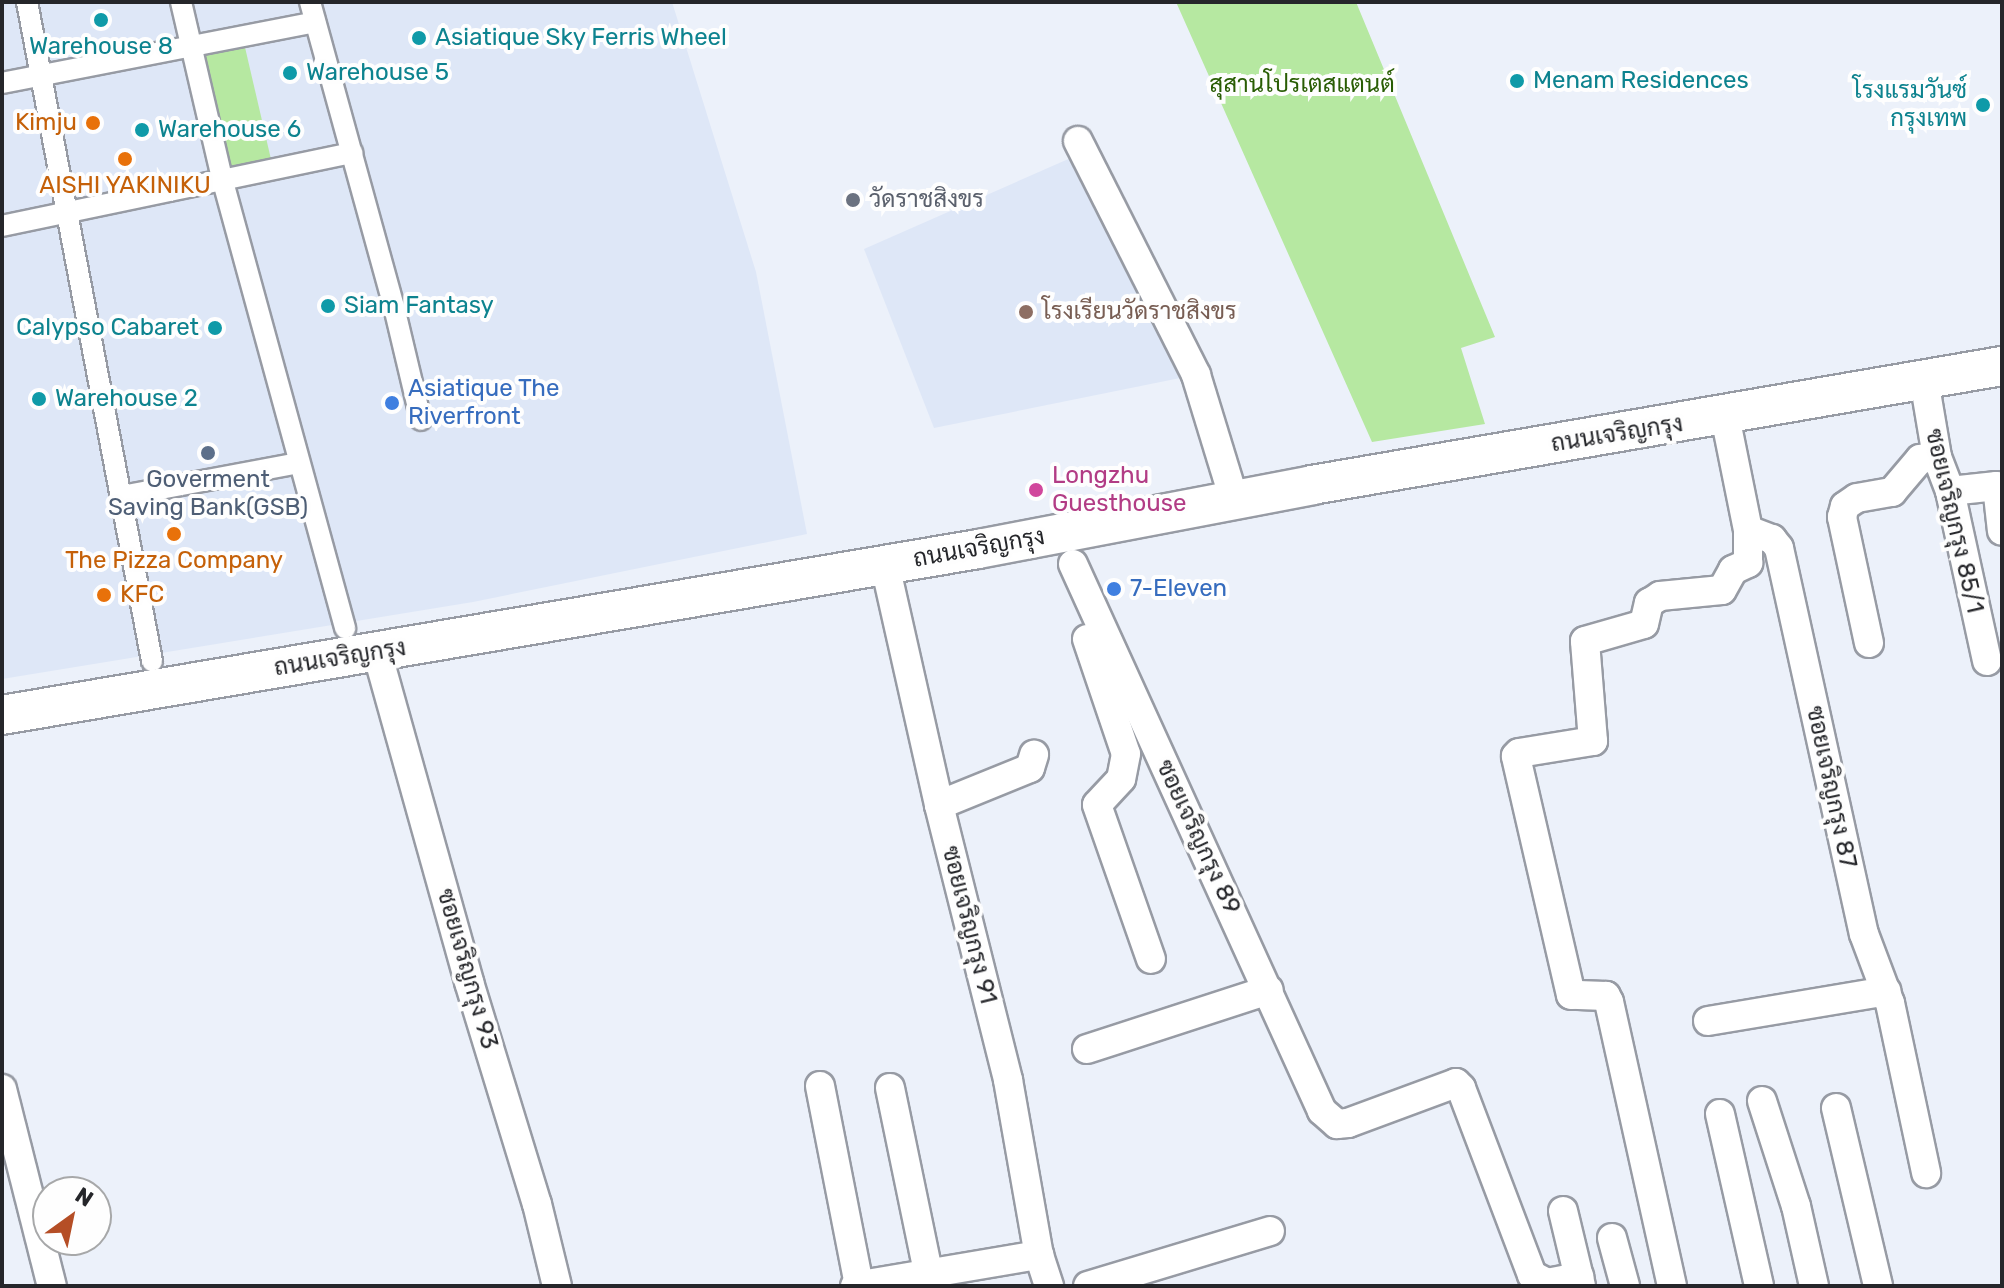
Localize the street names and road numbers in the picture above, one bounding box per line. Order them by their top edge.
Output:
street label: ถนนเจริญกรุง [1549,409,1685,459]
street label: ซอยเจริญกรุง 85/1 [1919,426,1989,616]
street label: ถนนเจริญกรุง [911,522,1047,574]
street label: ถนนเจริญกรุง [272,633,408,683]
street label: ซอยเจริญกรุง 87 [1800,703,1862,871]
street label: ซอยเจริญกรุง 89 [1150,755,1246,919]
street label: ซอยเจริญกรุง 91 [935,843,1003,1007]
street label: ซอยเจริญกรุง 93 [430,886,504,1052]

